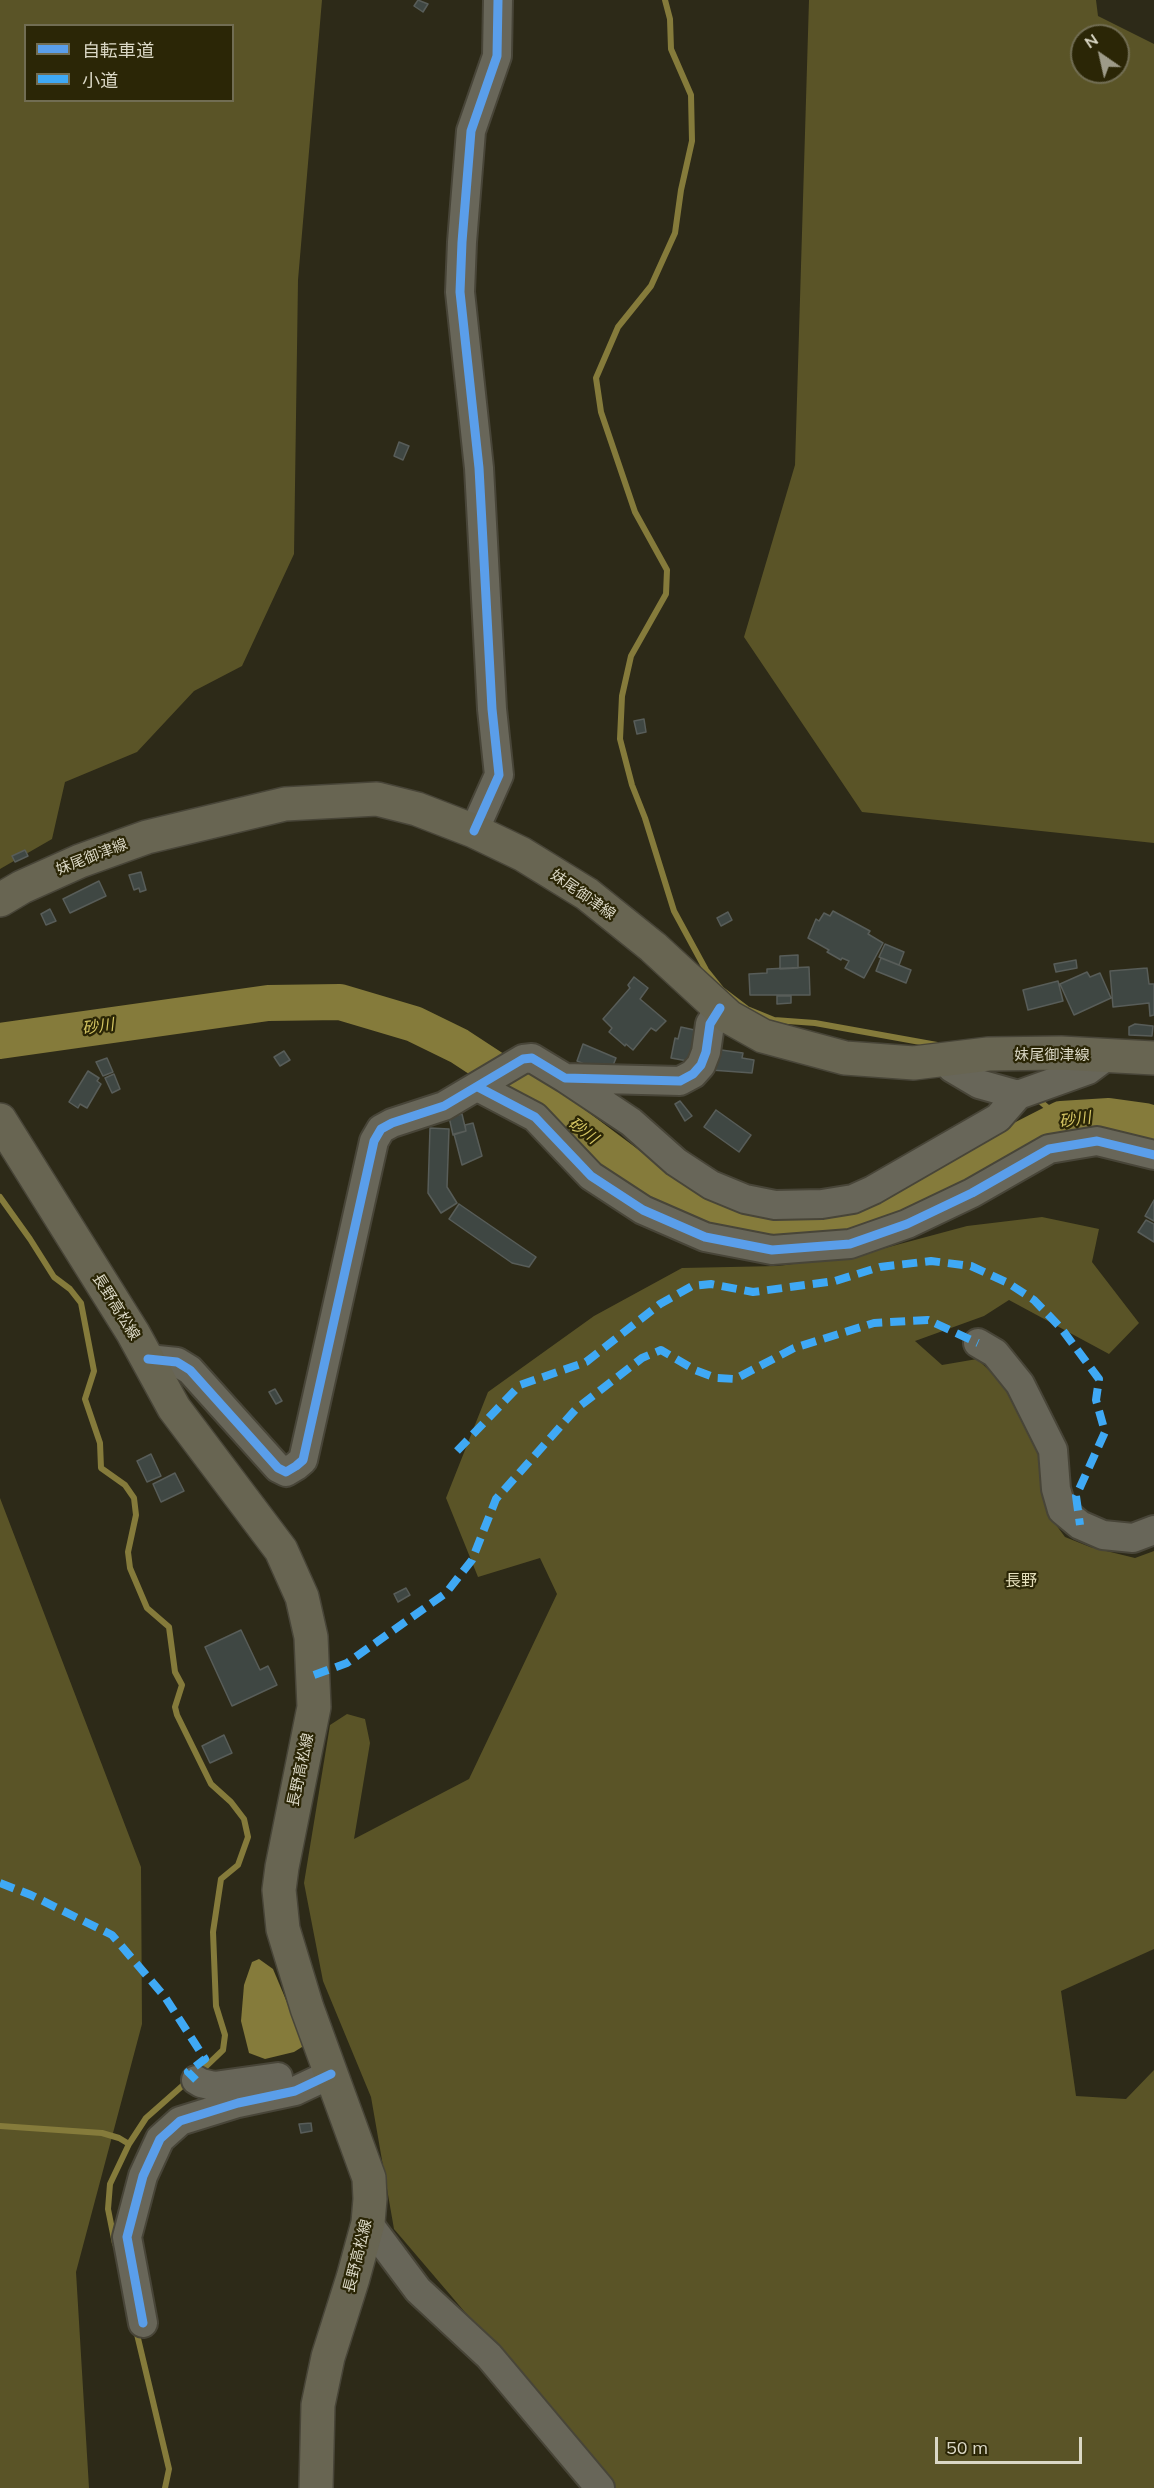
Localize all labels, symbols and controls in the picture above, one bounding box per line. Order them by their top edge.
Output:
legend [24,24,234,102]
north arrow [1070,24,1130,84]
text: N [1080,29,1102,52]
text: 自転車道 [82,39,154,62]
text: 小道 [82,69,118,92]
street label: 妹尾御津線 [54,835,130,879]
street label: 妹尾御津線 [547,866,619,924]
water label: 砂川 [81,1015,115,1039]
street label: 妹尾御津線 [1015,1046,1089,1064]
water label: 砂川 [1058,1108,1092,1132]
water label: 砂川 [564,1114,602,1148]
street label: 長野高松線 [88,1270,144,1344]
district label: 長野 [1005,1571,1037,1591]
street label: 長野高松線 [284,1731,318,1809]
street label: 長野高松線 [340,2217,376,2295]
scale bar [938,2425,1085,2463]
text: 50 m [946,2436,988,2459]

